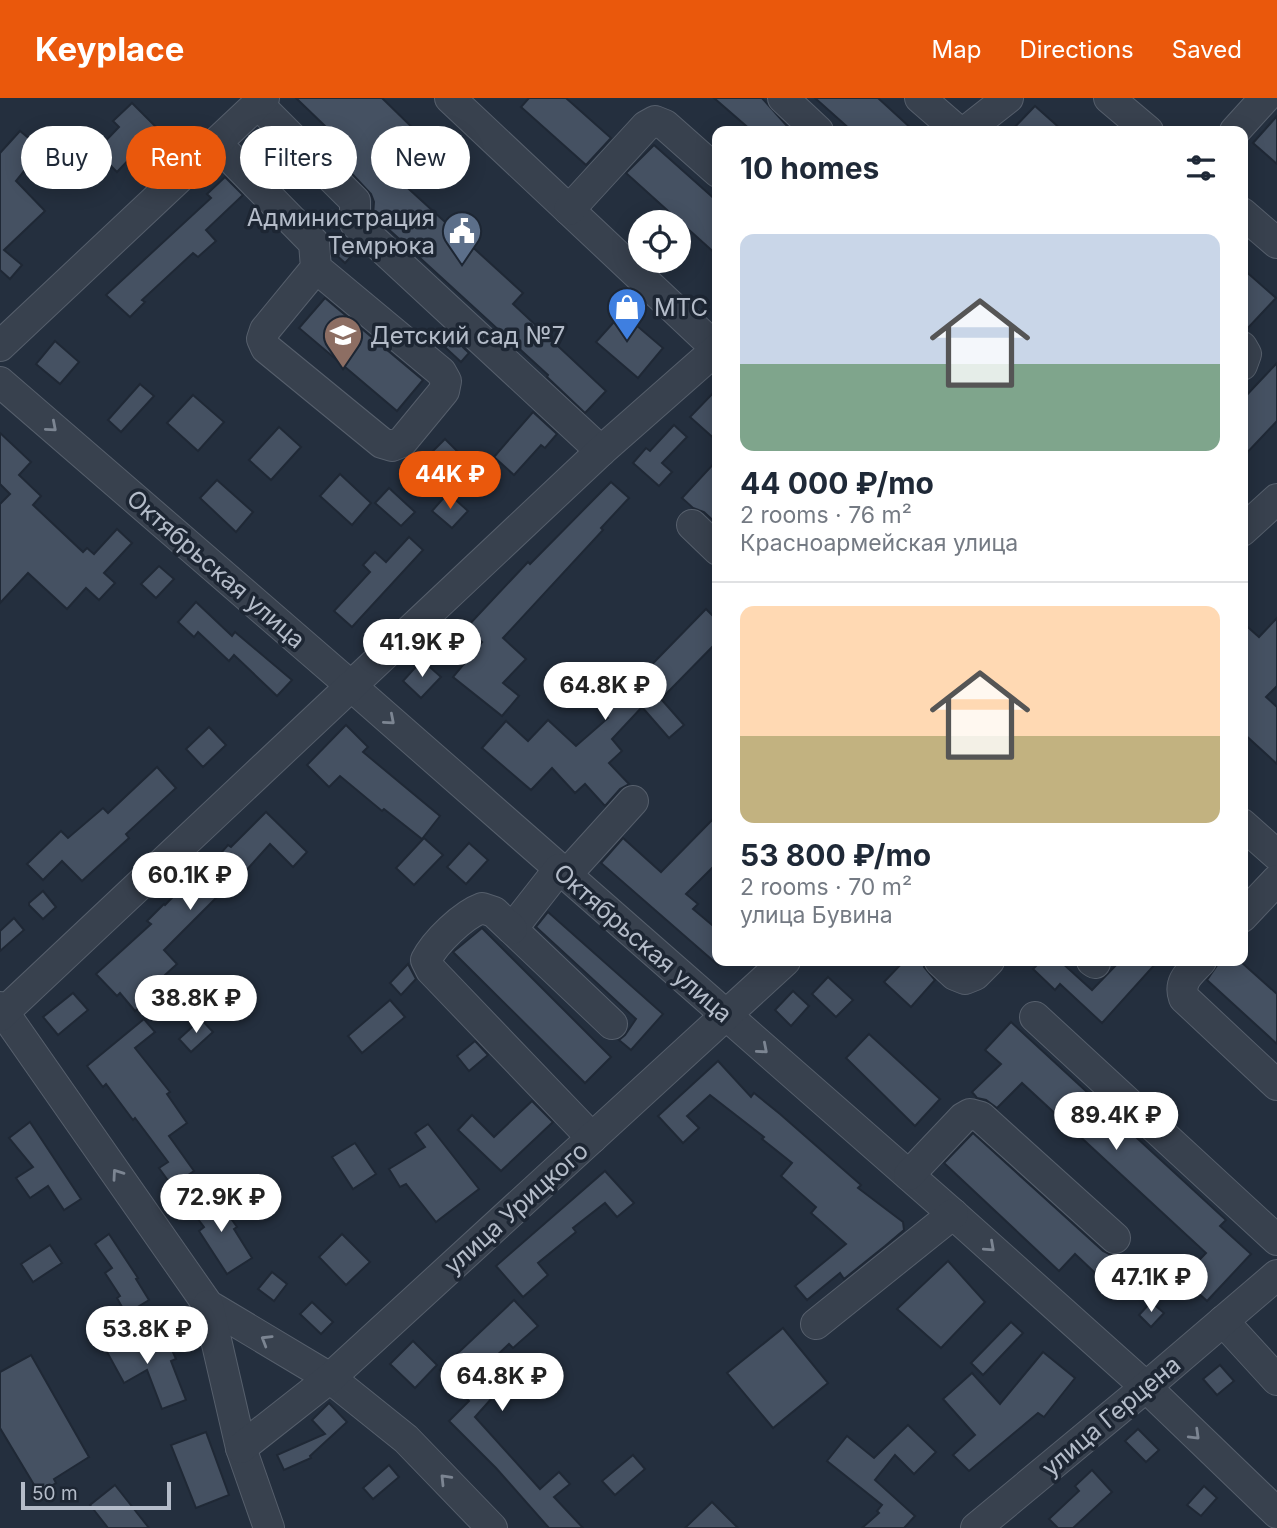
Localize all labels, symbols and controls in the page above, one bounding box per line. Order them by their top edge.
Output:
text: Keyplace [35,29,184,69]
text: Map [932,35,981,64]
text: Directions [1019,35,1134,64]
text: Saved [1172,35,1242,64]
chip: Buy [21,126,112,189]
chip: Rent [126,126,226,189]
chip: Filters [240,126,357,189]
chip: New [371,126,470,189]
icon: filters [1182,149,1220,187]
text: 10 homes [740,150,879,186]
place label: Администрация Темрюка [247,203,435,260]
public building icon: Администрация Темрюка [441,210,483,265]
map controls [628,210,691,273]
button: locate [628,210,691,273]
icon: home [917,280,1043,406]
shop icon: МТС [606,286,648,341]
place label: МТС [654,293,708,322]
school or university icon: Детский сад №7 [322,314,364,369]
place label: Детский сад №7 [370,321,565,350]
one-way arrow [43,419,56,431]
pin: 44K ₽ [401,452,499,511]
text: 44K ₽ [415,460,485,488]
text: 44 000 ₽/mo [740,465,934,501]
street label: Октябрьская улица [121,484,311,654]
text: 2 rooms · 76 m² [740,501,912,529]
text: Красноармейская улица [740,529,1018,557]
pin: 41.9K ₽ [357,620,487,679]
text: 41.9K ₽ [379,628,465,656]
icon: home [917,652,1043,778]
pin: 64.8K ₽ [540,662,670,722]
text: 64.8K ₽ [560,671,650,699]
one-way arrow [382,712,395,724]
text: 53 800 ₽/mo [740,837,931,873]
pin: 60.1K ₽ [125,852,255,912]
street label: Октябрьская улица [548,858,738,1028]
text: 60.1K ₽ [148,861,232,889]
text: 2 rooms · 70 m² [740,873,912,901]
text: улица Бувина [740,901,893,929]
pin: 38.8K ₽ [131,976,261,1035]
text: 38.8K ₽ [151,984,241,1012]
one-way arrow [755,1041,768,1053]
pin: 89.4K ₽ [1051,1093,1181,1152]
text: 89.4K ₽ [1070,1101,1162,1129]
street label: улица Урицкого [438,1136,594,1280]
one-way arrow [113,1169,125,1182]
pin: 72.9K ₽ [156,1174,286,1234]
text: 72.9K ₽ [176,1183,266,1211]
one-way arrow [982,1238,995,1251]
pin: 47.1K ₽ [1086,1254,1216,1314]
text: 47.1K ₽ [1111,1263,1191,1291]
pin: 53.8K ₽ [82,1306,212,1366]
text: 53.8K ₽ [102,1315,192,1343]
one-way arrow [261,1335,274,1348]
street label: улица Герцена [1036,1350,1186,1482]
pin: 64.8K ₽ [437,1354,567,1413]
text: 64.8K ₽ [457,1362,547,1390]
one-way arrow [1187,1426,1200,1439]
one-way arrow [440,1474,453,1487]
scale bar [21,1479,172,1511]
text: 50 m [32,1482,78,1505]

